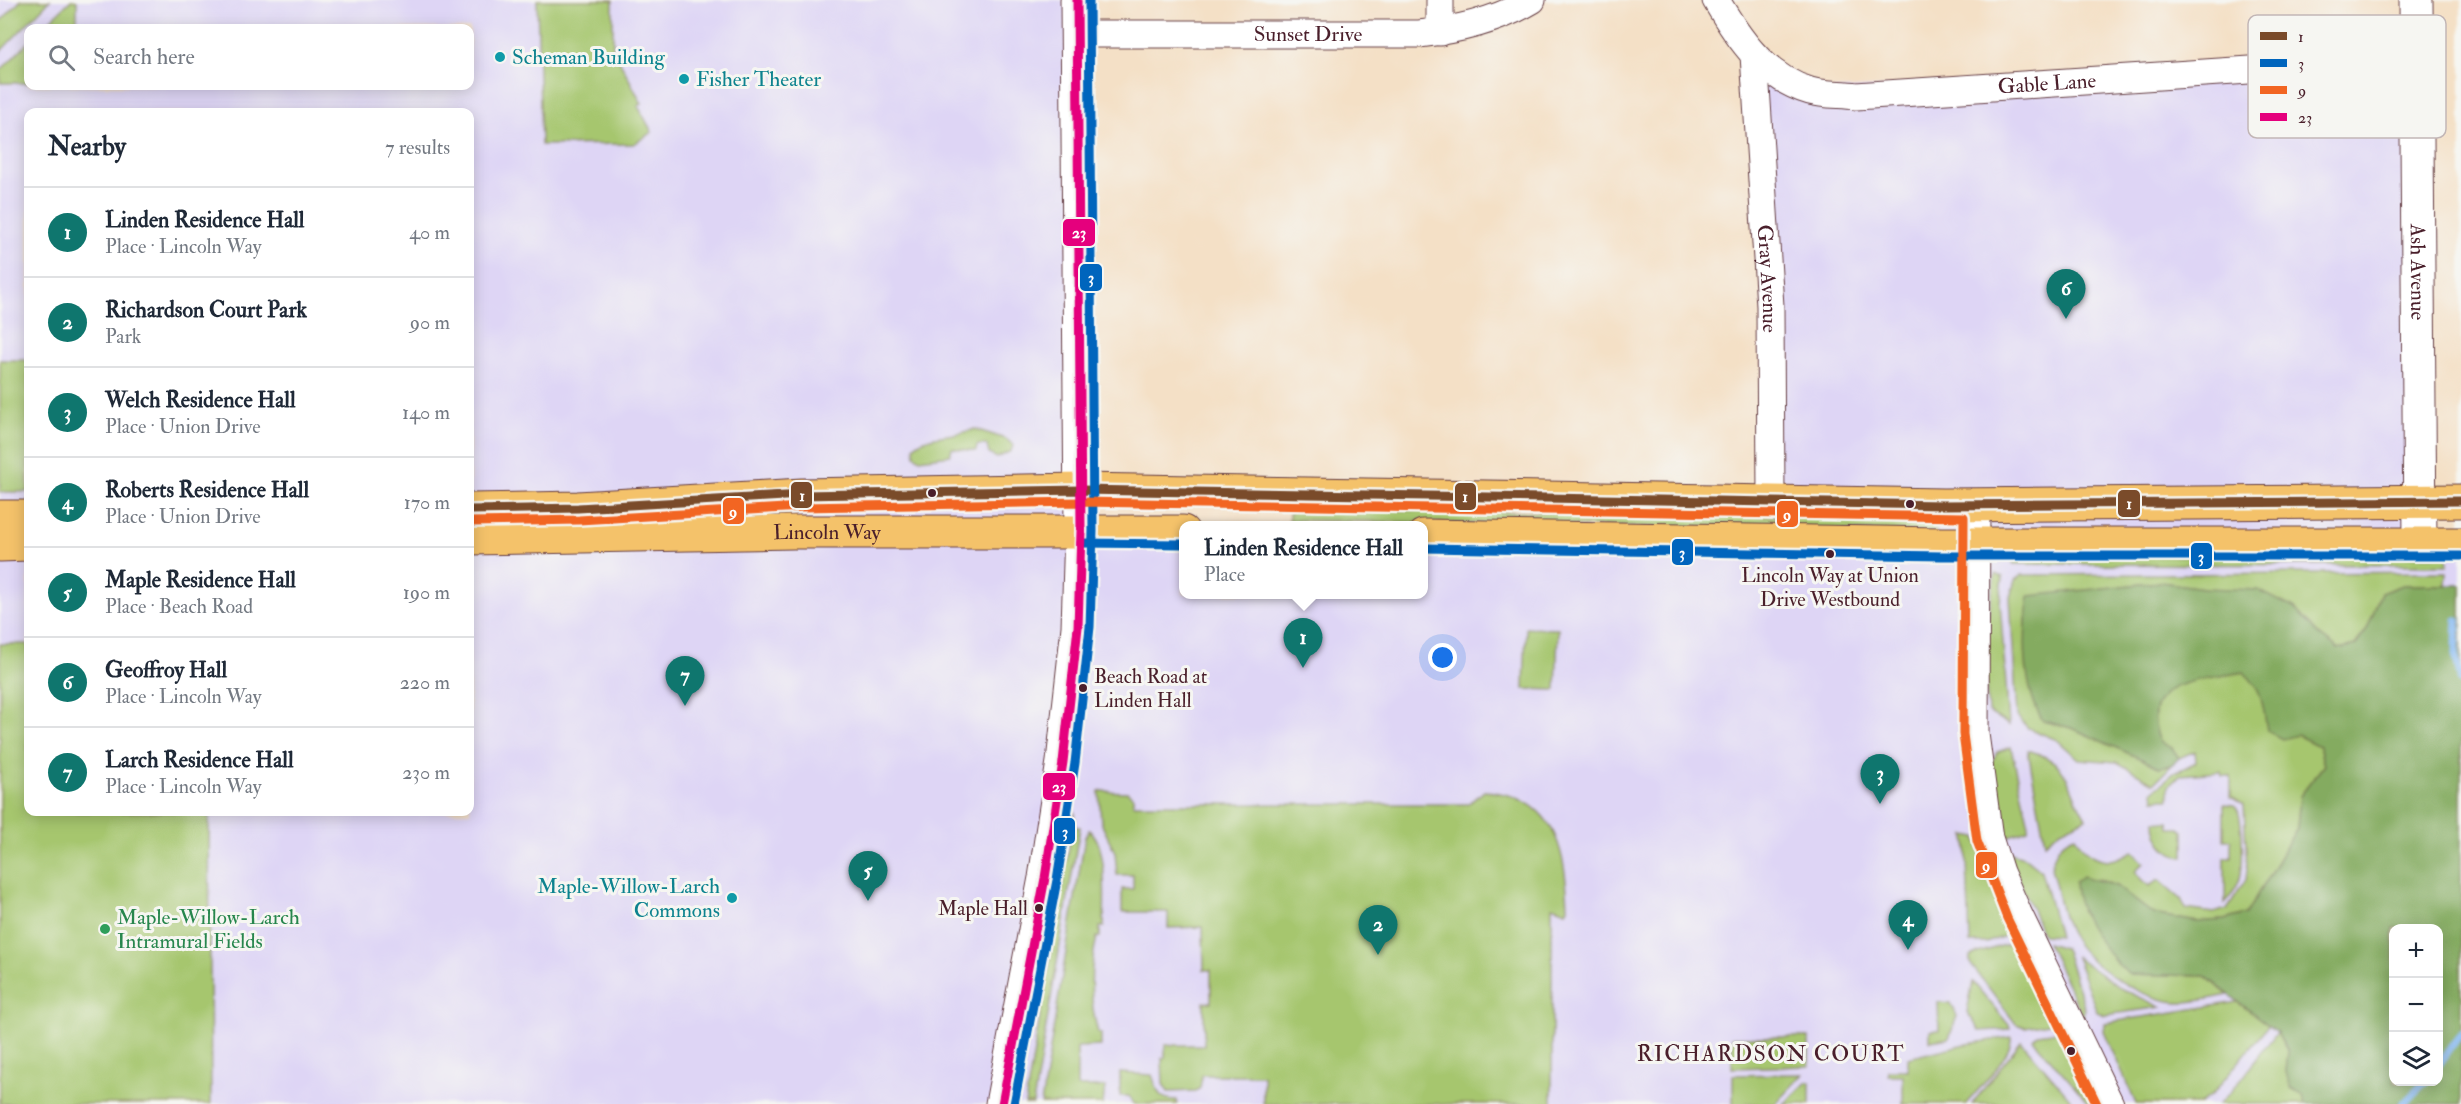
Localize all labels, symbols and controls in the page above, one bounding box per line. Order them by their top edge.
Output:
legend [2248,15,2446,138]
street label: Sunset Drive [1254,21,1363,48]
search box [24,24,474,90]
text: 1 [2298,27,2304,47]
icon: search [45,41,78,74]
text: Search here [93,43,195,71]
place label: Scheman Building [512,44,665,71]
marker: Scheman Building [493,50,507,64]
text: 3 [2298,54,2304,74]
place label: Fisher Theater [696,66,821,93]
street label: Gable Lane [1997,67,2097,100]
marker: Fisher Theater [677,72,691,86]
text: 9 [2297,81,2306,101]
text: 23 [2298,108,2312,128]
text: Nearby [48,131,126,163]
text: 7 results [385,135,450,160]
text: Linden Residence Hall [105,206,305,234]
line badge: 23 [1062,218,1096,247]
text: 1 [64,220,71,245]
text: 40 m [409,220,450,245]
text: 23 [1072,223,1086,243]
street label: Ash Avenue [2404,223,2432,321]
street label: Gray Avenue [1751,224,1784,333]
text: Place · Lincoln Way [105,234,261,259]
line badge: 3 [1079,263,1103,292]
text: 3 [1088,268,1094,288]
pin: 6 [2046,270,2086,319]
text: Richardson Court Park [105,296,307,324]
text: 2 [62,310,73,335]
text: 90 m [410,310,450,335]
text: Park [105,324,141,349]
text: Welch Residence Hall [105,386,296,414]
text: 3 [64,400,71,425]
text: 140 m [402,400,450,425]
text: Place · Union Drive [105,414,261,439]
text: Roberts Residence Hall [105,476,309,504]
line badge: 1 [790,481,813,509]
line badge: 1 [1454,482,1477,511]
text: 1 [799,486,805,506]
unlabelled marker [926,487,938,499]
text: 1 [1462,487,1468,507]
line badge: 1 [2117,489,2141,518]
text: 4 [62,490,73,515]
text: 170 m [404,490,450,515]
text: 1 [2126,494,2132,514]
line badge: 9 [722,497,745,525]
unlabelled marker [1904,498,1916,510]
line badge: 9 [1776,500,1799,528]
text: 9 [727,502,737,522]
text: Place · Union Drive [105,504,261,529]
text: 9 [1781,505,1791,525]
street label: Lincoln Way [773,518,882,546]
popup [1179,521,1428,599]
text: Linden Residence Hall [1204,534,1403,562]
line badge: 3 [1671,538,1694,566]
line badge: 3 [2190,542,2213,570]
text: 3 [1679,543,1685,563]
text: 3 [2198,547,2204,567]
marker: Lincoln Way at Union Drive Westbound [1824,548,1836,560]
text: Place [1204,562,1245,587]
place label: Lincoln Way at Union Drive Westbound [1741,563,1919,612]
text: Maple Residence Hall [105,566,296,594]
text: 5 [63,580,72,605]
text: 190 m [403,580,450,605]
text: Place · Beach Road [105,594,253,619]
pin: 1 [1284,618,1322,668]
your location [1428,643,1457,672]
text: Geoffroy Hall [105,656,227,684]
pin: 7 [666,656,704,706]
place label: Beach Road at Linden Hall [1094,664,1208,713]
text: 6 [62,670,73,695]
text: 220 m [400,670,450,695]
marker: Beach Road at Linden Hall [1077,682,1089,694]
text: Place · Lincoln Way [105,684,261,709]
text: Larch Residence Hall [105,746,294,774]
pin: 3 [1860,754,1900,804]
text: 7 [63,760,72,785]
text: 230 m [402,760,450,785]
line badge: 23 [1042,772,1076,801]
text: Place · Lincoln Way [105,774,261,799]
text: 23 [1052,777,1066,797]
line badge: 3 [1053,817,1076,845]
text: 3 [1062,822,1068,842]
line badge: 9 [1975,851,1998,879]
pin: 5 [848,852,888,901]
text: 9 [1980,856,1990,876]
place label: Maple-Willow-Larch Commons [537,873,720,924]
marker: Maple-Willow-Larch Commons [725,891,739,905]
place label: Maple Hall [938,896,1028,922]
pin: 4 [1888,900,1928,950]
marker: Maple Hall [1033,902,1045,914]
place label: Maple-Willow-Larch Intramural Fields [117,904,300,955]
pin: 2 [1358,906,1398,955]
marker: Maple-Willow-Larch Intramural Fields [98,922,112,936]
map controls [2389,924,2443,1086]
button: + [2389,924,2443,978]
button: − [2389,978,2443,1032]
button: layers [2389,1032,2443,1086]
district label: RICHARDSON COURT [1637,1040,1905,1068]
unlabelled marker [2065,1045,2077,1057]

